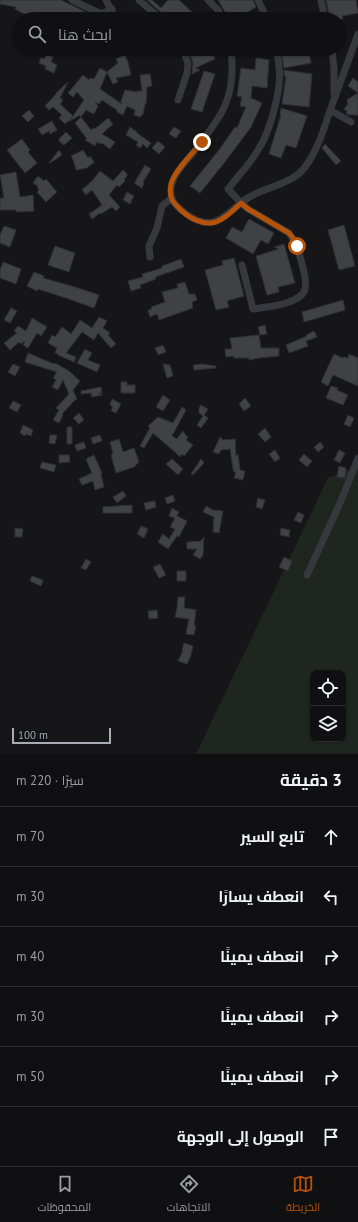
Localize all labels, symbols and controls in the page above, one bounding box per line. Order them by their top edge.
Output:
search box [12,12,346,56]
icon: search [26,23,48,45]
text: ابحث هنا [58,25,112,44]
route end [193,133,211,151]
route start [288,237,306,255]
map controls [310,670,346,742]
button: locate [310,670,346,706]
button: layers [310,706,346,742]
scale bar [12,726,111,745]
text: 100 m [18,728,48,742]
text: 3 دقيقة [280,769,342,791]
text: سيرًا · 220 m [16,772,84,789]
icon: ahead [320,826,342,848]
text: تابع السير [241,827,304,846]
text: 70 m [16,828,44,845]
icon: left [320,886,342,908]
text: انعطف يسارًا [218,887,304,906]
text: 30 m [16,888,44,905]
icon: right [320,946,342,968]
text: انعطف يمينًا [220,947,304,966]
text: 40 m [16,948,44,965]
icon: right [320,1006,342,1028]
text: انعطف يمينًا [220,1007,304,1026]
text: 30 m [16,1008,44,1025]
icon: right [320,1066,342,1088]
text: انعطف يمينًا [220,1067,304,1086]
text: 50 m [16,1068,44,1085]
icon: arrive [320,1126,342,1148]
text: الوصول إلى الوجهة [177,1127,304,1146]
tab: المحفوظات [38,1173,91,1217]
tab: الاتجاهات [167,1173,210,1217]
tab: الخريطة [286,1173,320,1217]

